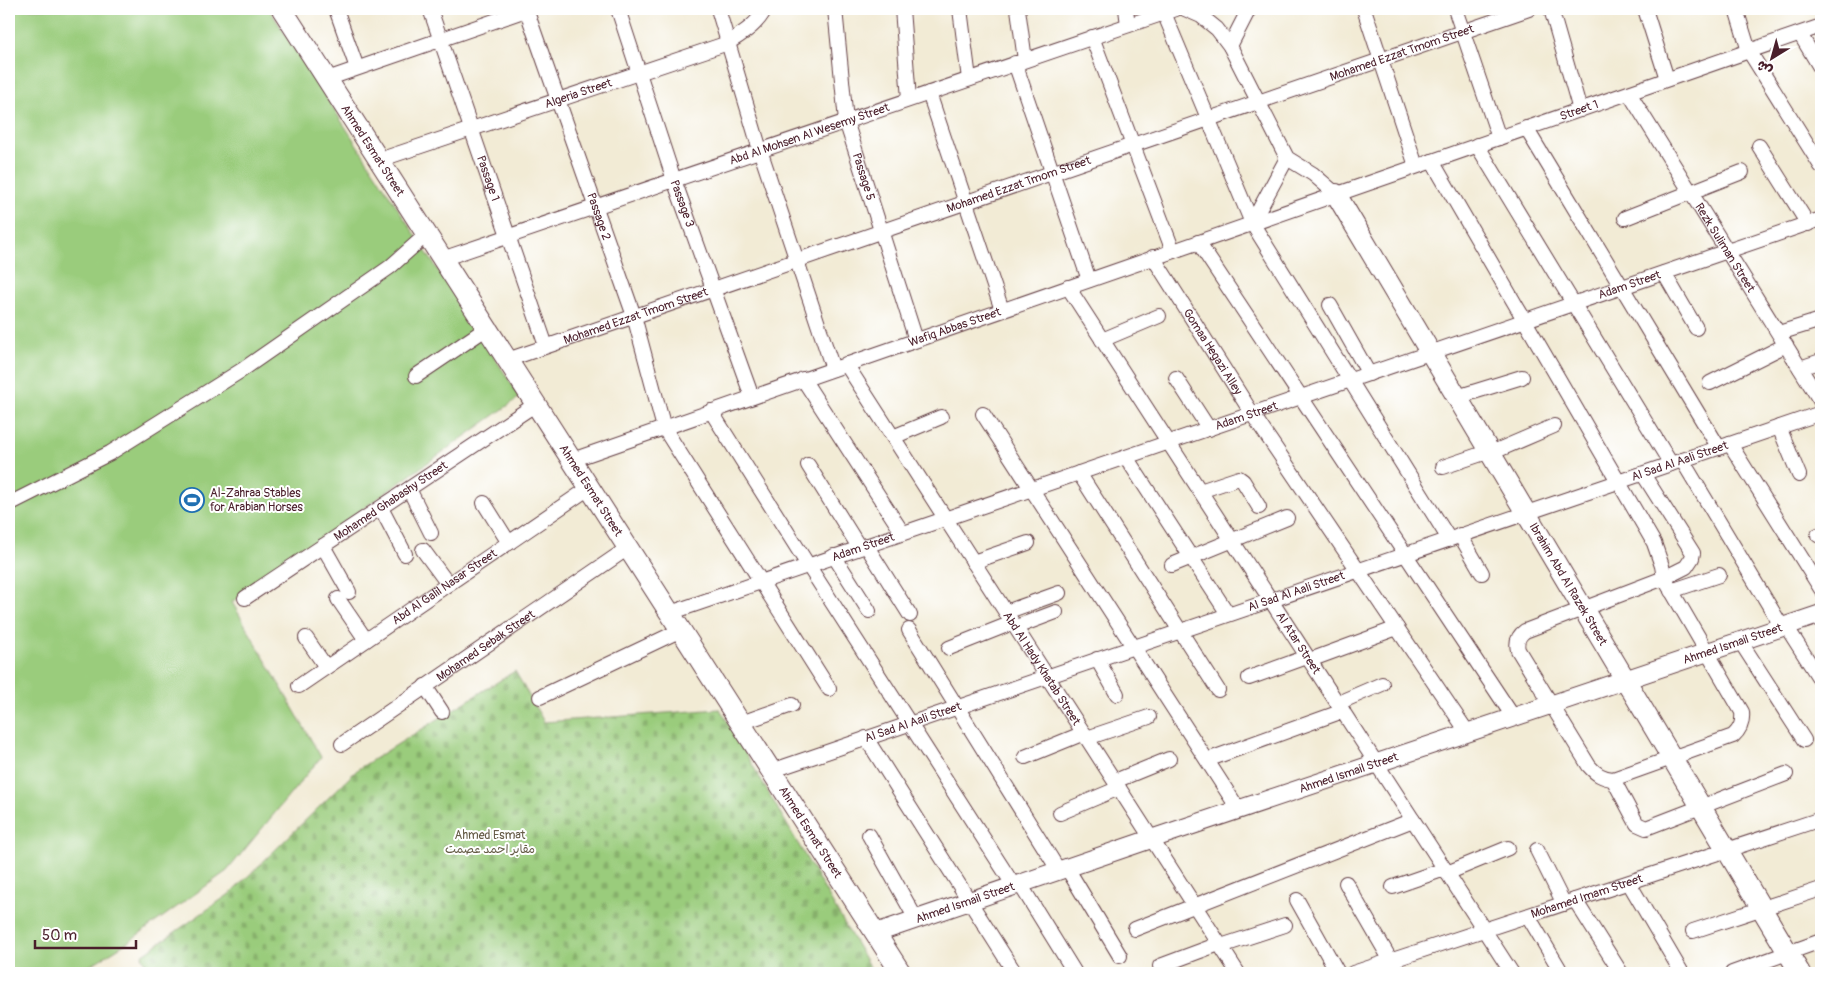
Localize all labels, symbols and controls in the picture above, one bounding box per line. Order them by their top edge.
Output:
street label: Mohamed Ezzat Tmom Street [1328,21,1476,84]
north arrow [1748,32,1798,82]
text: ش [1753,57,1776,79]
street label: Algeria Street [543,75,614,111]
street label: Street 1 [1558,96,1600,124]
street label: Abd Al Mohsen Al Wesemy Street [727,100,891,168]
street label: Ahmed Esmat Street [338,102,408,199]
street label: Passage 5 [849,151,878,202]
street label: Passage 1 [473,153,503,203]
street label: Mohamed Ezzat Tmom Street [945,153,1093,216]
street label: Passage 3 [667,178,698,230]
street label: Passage 2 [584,191,614,243]
street label: Rezk Suliman Street [1692,200,1759,295]
street label: Adam Street [1596,267,1663,302]
street label: Mohamed Ezzat Tmom Street [562,284,710,348]
street label: Wafiq Abbas Street [906,304,1003,350]
street label: Gomaa Hegazi Alley [1180,306,1246,397]
street label: Adam Street [1213,398,1280,433]
street label: Al Sad Al Aali Street [1629,438,1730,484]
street label: Ahmed Esmat Street [556,442,626,539]
street label: Mohamed Ghabashy Street [331,458,450,544]
place label: Al-Zahraa Stables for Arabian Horses [210,486,303,515]
sports icon: Al-Zahraa Stables for Arabian Horses [179,487,205,513]
street label: Ibrahim Abd Al Razek Street [1526,520,1611,648]
street label: Adam Street [830,529,896,565]
street label: Abd Al Galil Nasar Street [389,546,500,628]
street label: Al Sad Al Aali Street [1246,568,1347,615]
street label: Mohamed Sebak Street [433,607,538,685]
street label: Abd Al Hady Khatab Street [1000,609,1084,728]
street label: Al Atar Street [1273,609,1324,677]
street label: Ahmed Ismail Street [1681,620,1784,667]
street label: Al Sad Al Aali Street [863,699,963,746]
street label: Ahmed Ismail Street [1297,749,1400,796]
street label: Ahmed Esmat Street [775,783,845,881]
park label: Ahmed Esmat مقابر احمد عصمت [445,828,535,857]
street label: Mohamed Imam Street [1529,871,1645,921]
street label: Ahmed Ismail Street [913,879,1017,926]
scale bar [35,917,136,949]
text: 50 m [42,926,77,945]

